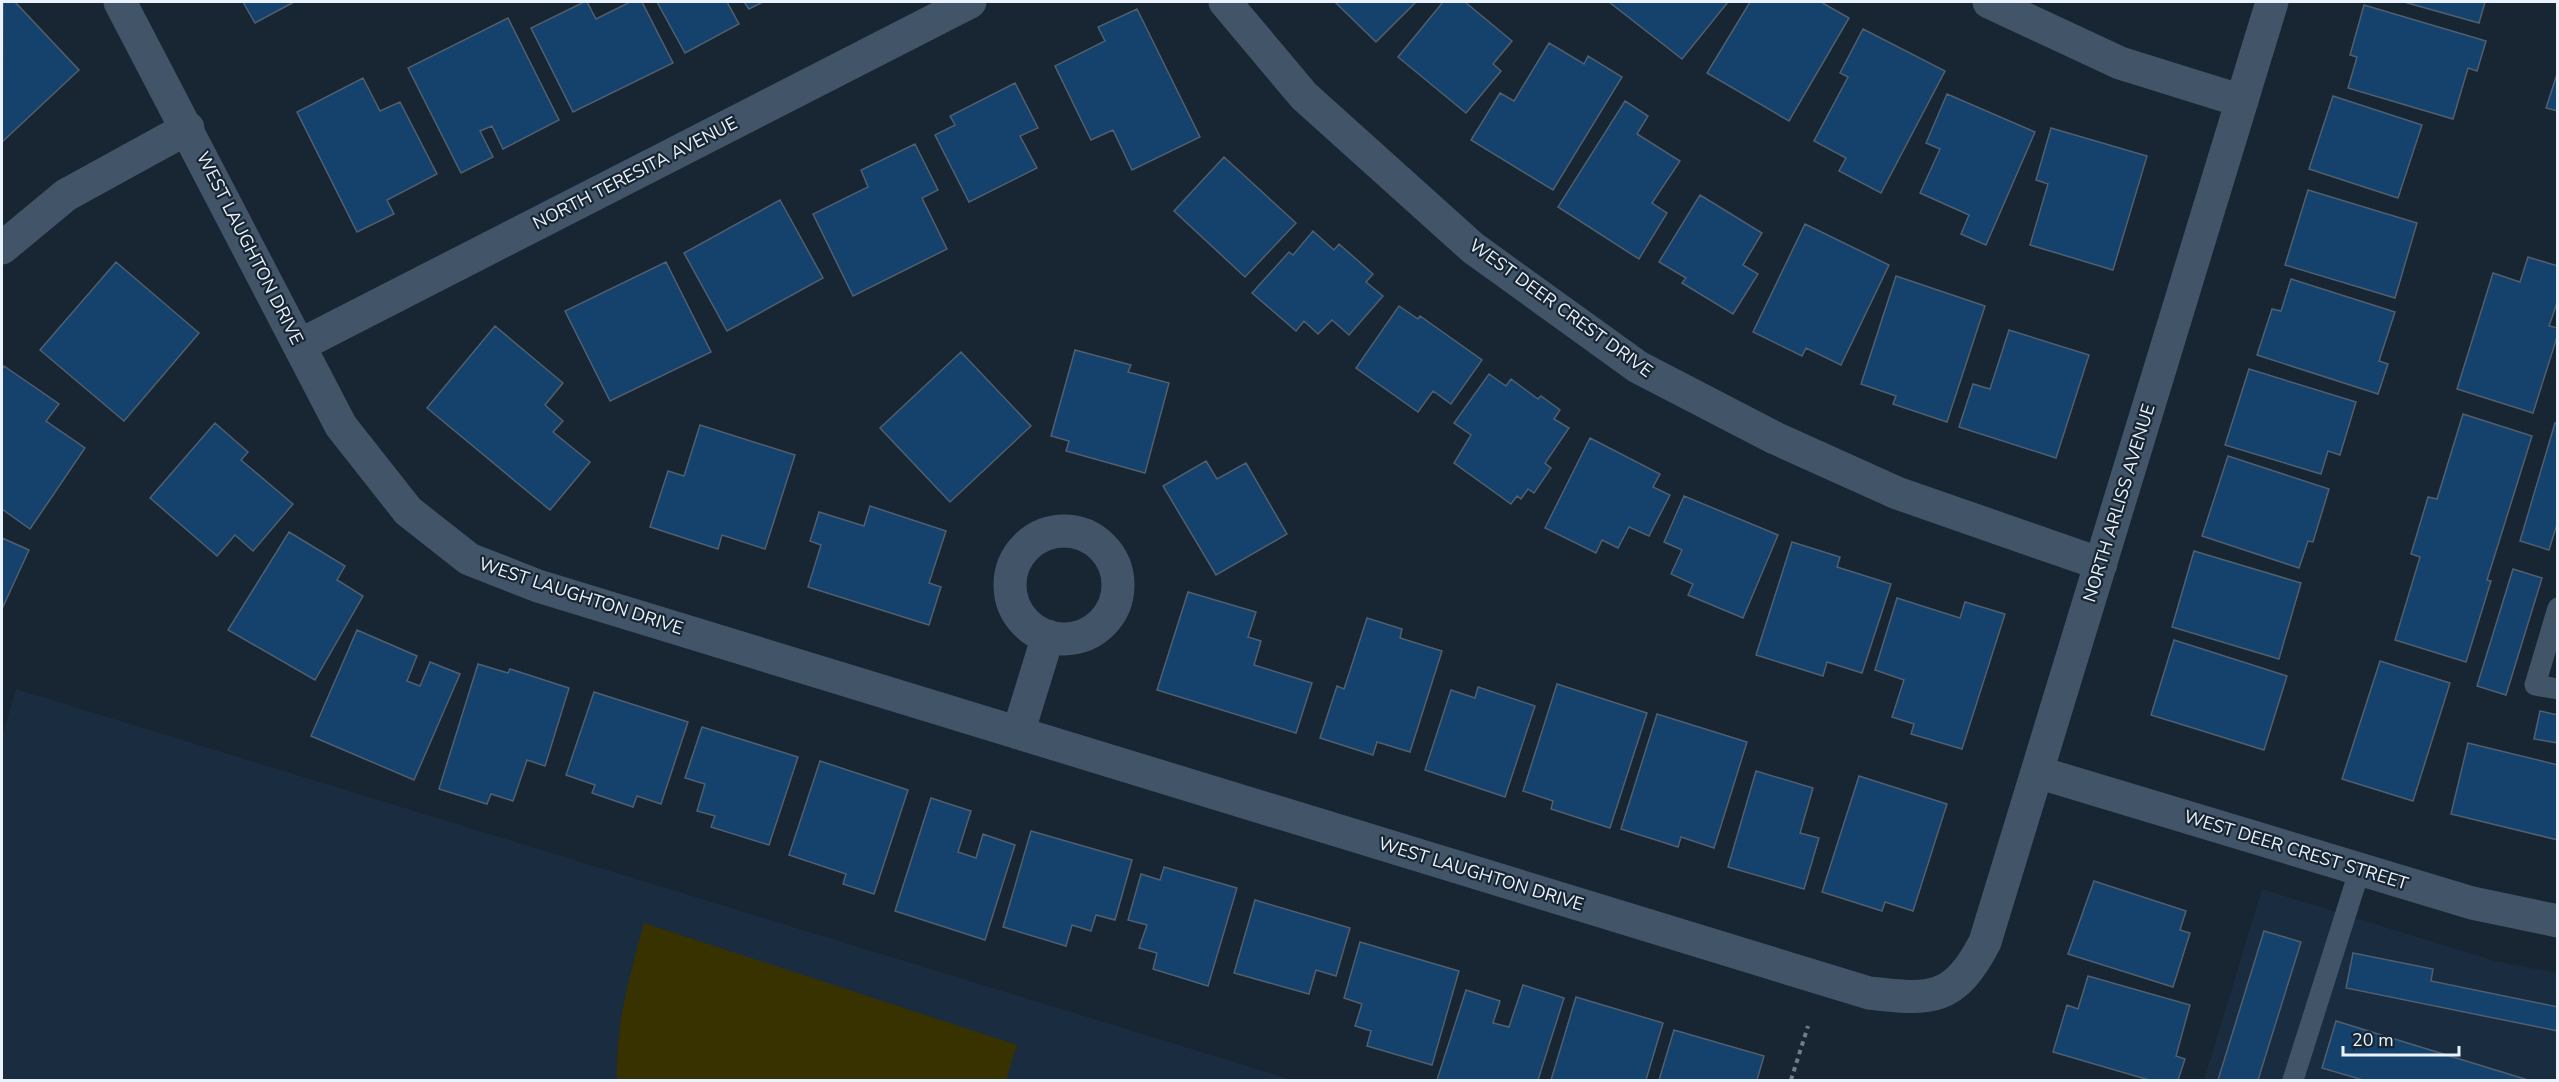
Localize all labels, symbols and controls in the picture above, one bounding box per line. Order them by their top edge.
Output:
street label: NORTH TERESITA AVENUE [529,111,741,235]
street label: WEST LAUGHTON DRIVE [191,147,309,349]
street label: WEST DEER CREST DRIVE [1465,233,1657,383]
street label: NORTH ARLISS AVENUE [2077,401,2161,605]
street label: WEST LAUGHTON DRIVE [476,552,686,640]
street label: WEST DEER CREST STREET [2181,804,2411,896]
street label: WEST LAUGHTON DRIVE [1375,831,1587,917]
scale bar [2343,1019,2458,1057]
text: 20 m [2352,1028,2394,1052]

